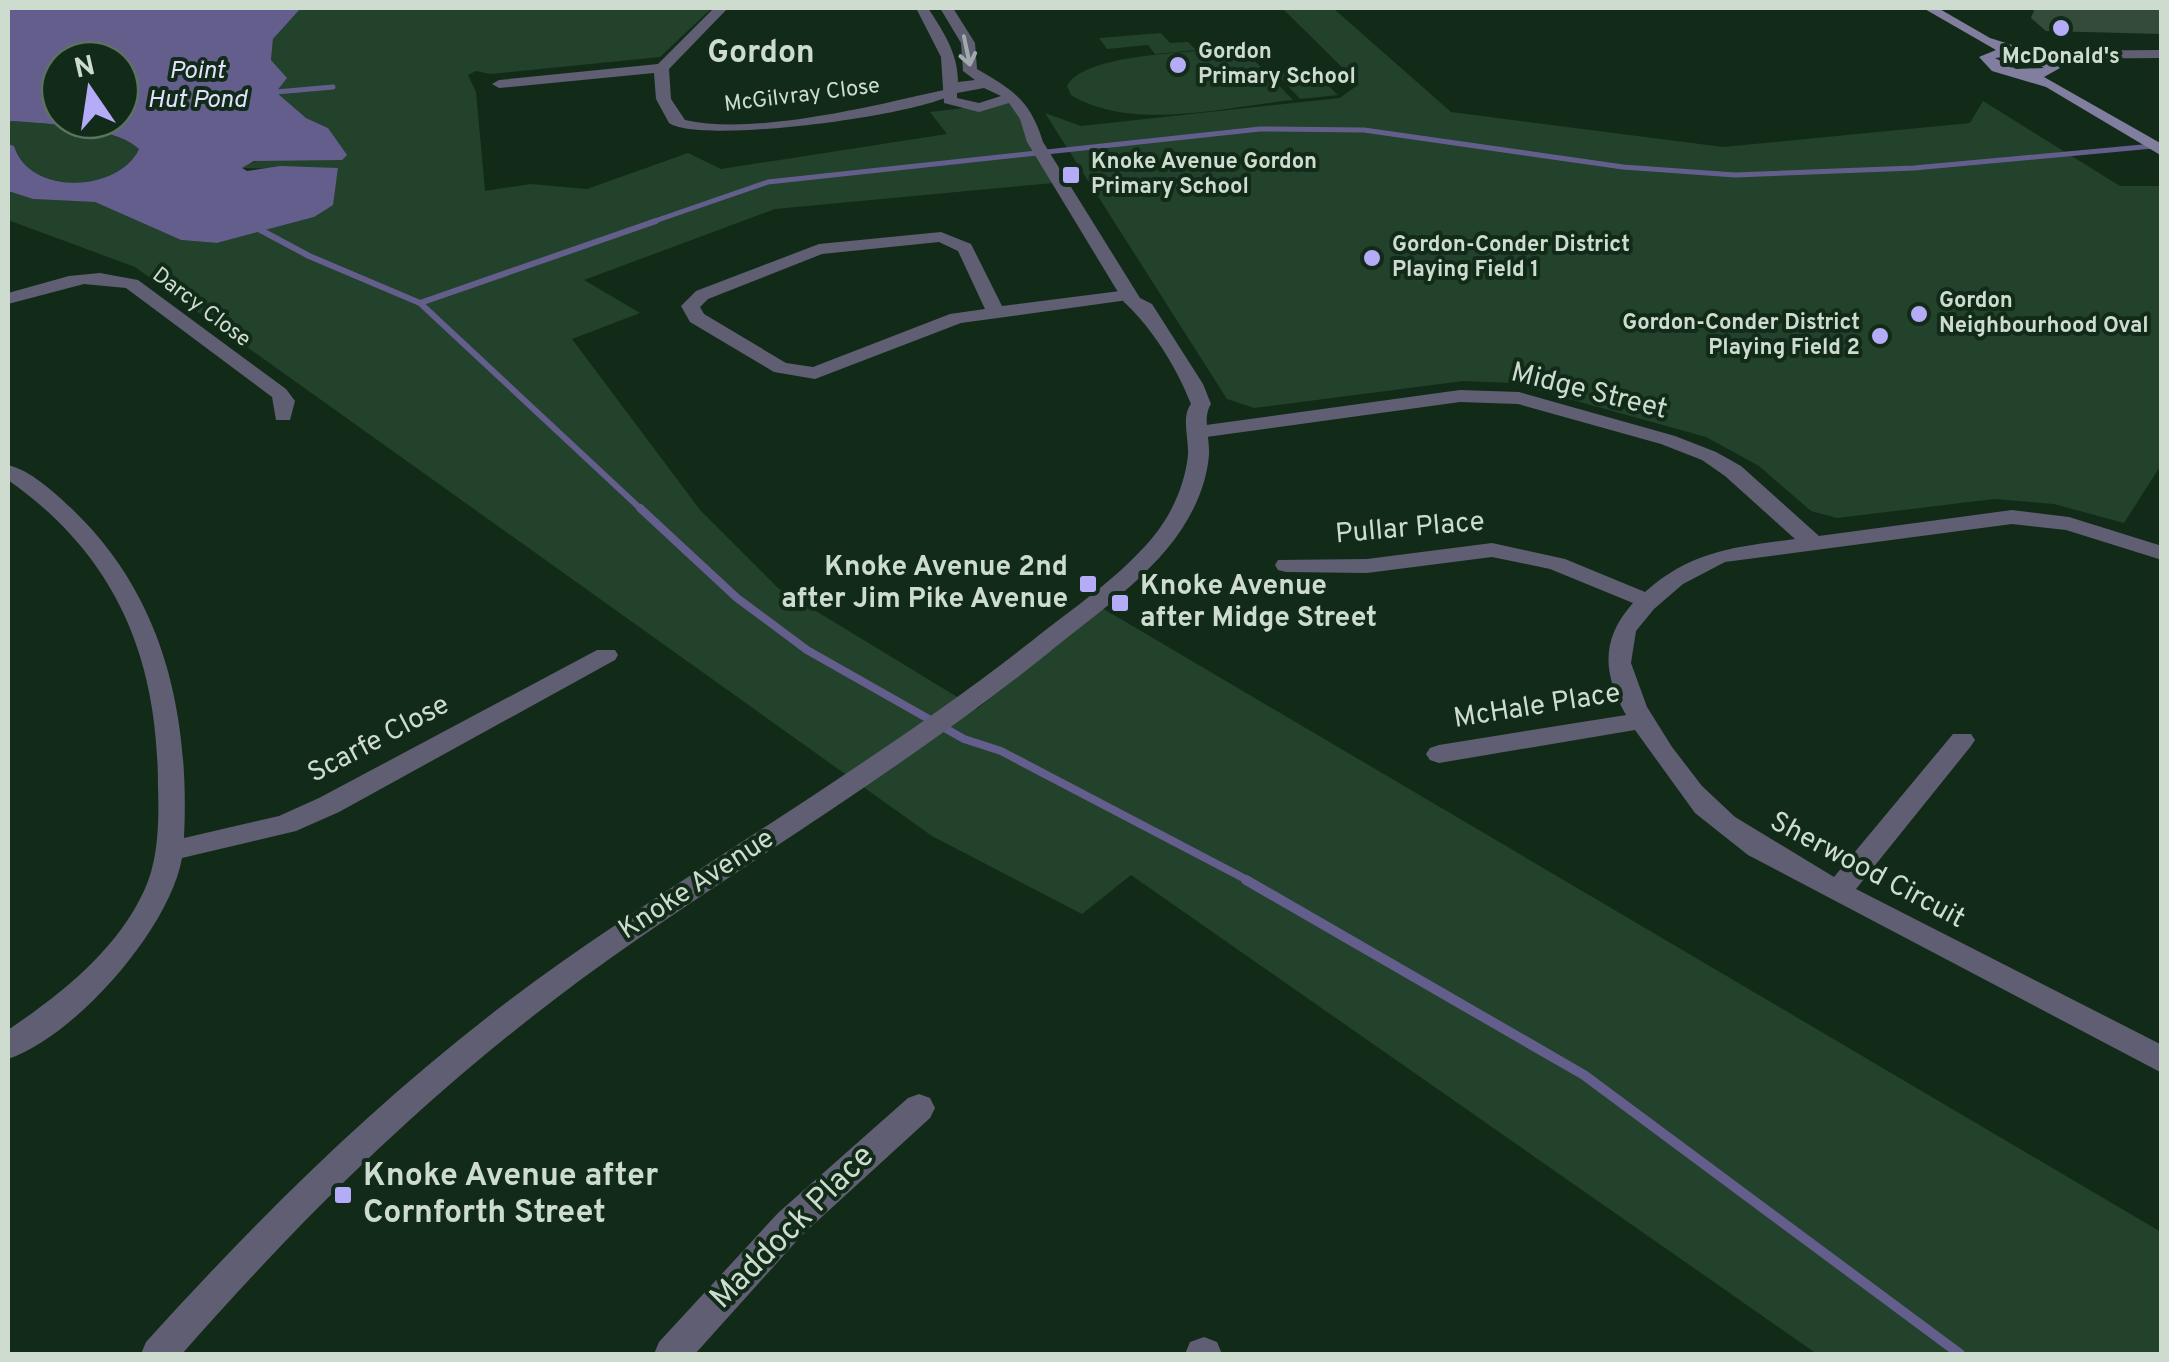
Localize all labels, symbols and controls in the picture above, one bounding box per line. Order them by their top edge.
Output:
marker: McDonald's [2050,17,2072,39]
district label: Gordon [707,34,815,74]
one-way arrow [958,35,977,67]
place label: Gordon Primary School [1198,39,1356,91]
north arrow [40,40,140,140]
place label: McDonald's [2002,44,2120,71]
text: N [71,49,99,88]
marker: Gordon Primary School [1167,54,1189,76]
water label: Point Hut Pond [147,56,248,117]
street label: McGilvray Close [723,73,881,119]
place label: Knoke Avenue Gordon Primary School [1091,149,1317,201]
marker: Knoke Avenue Gordon Primary School [1060,164,1082,186]
place label: Gordon-Conder District Playing Field 1 [1392,232,1630,284]
marker: Gordon-Conder District Playing Field 1 [1361,247,1383,269]
street label: Darcy Close [146,262,256,354]
place label: Gordon Neighbourhood Oval [1939,288,2149,340]
marker: Gordon Neighbourhood Oval [1908,303,1930,325]
place label: Gordon-Conder District Playing Field 2 [1622,310,1860,362]
marker: Gordon-Conder District Playing Field 2 [1869,325,1891,347]
street label: Midge Street [1507,355,1671,429]
street label: Pullar Place [1334,505,1486,553]
place label: Knoke Avenue 2nd after Jim Pike Avenue [781,550,1068,618]
place label: Knoke Avenue after Midge Street [1140,569,1377,637]
marker: Knoke Avenue 2nd after Jim Pike Avenue [1077,573,1099,595]
marker: Knoke Avenue after Midge Street [1109,592,1131,614]
street label: McHale Place [1451,676,1623,738]
street label: Scarfe Close [302,688,456,792]
street label: Sherwood Circuit [1763,804,1971,938]
street label: Knoke Avenue [612,821,782,949]
street label: Maddock Place [702,1137,884,1319]
place label: Knoke Avenue after Cornforth Street [363,1157,658,1234]
marker: Knoke Avenue after Cornforth Street [332,1184,354,1206]

